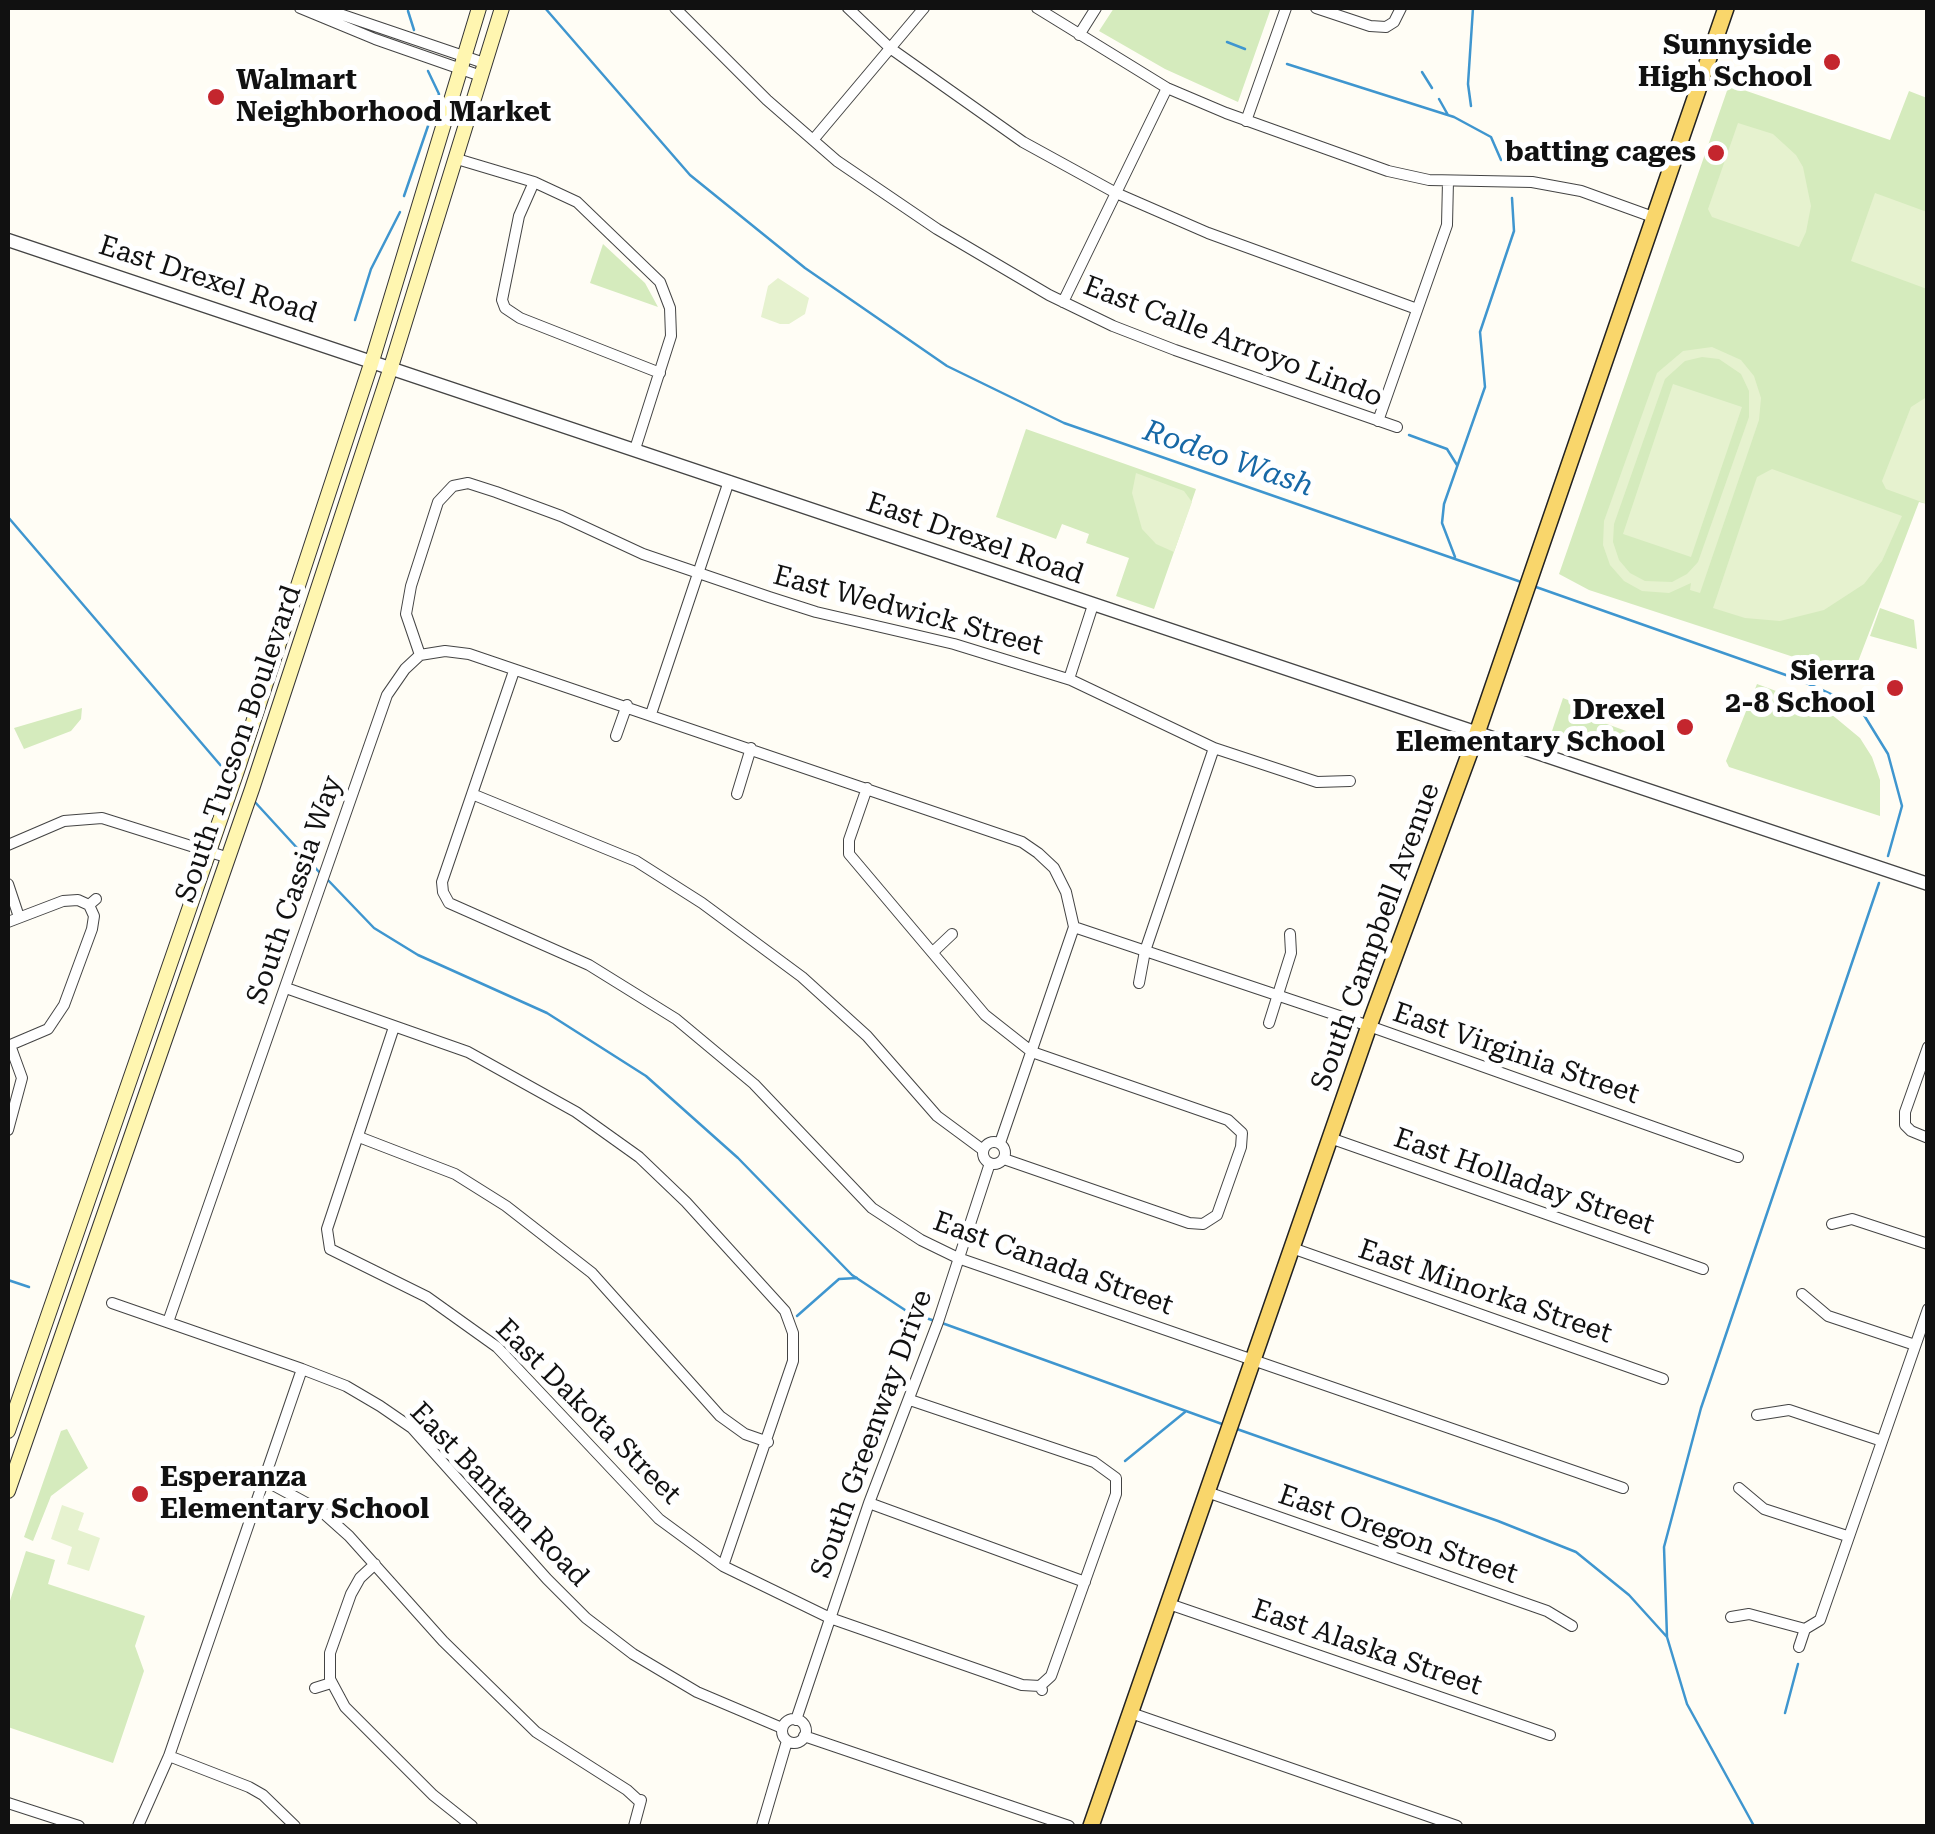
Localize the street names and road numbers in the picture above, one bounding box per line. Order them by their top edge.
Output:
street label: East Drexel Road [95,229,321,331]
street label: East Calle Arroyo Lindo [1079,269,1387,415]
street label: East Drexel Road [862,486,1088,592]
street label: East Wedwick Street [770,559,1046,663]
street label: South Tucson Boulevard [169,581,309,907]
street label: South Cassia Way [240,771,350,1009]
street label: South Campbell Avenue [1305,778,1447,1096]
street label: East Virginia Street [1389,996,1643,1112]
street label: East Holladay Street [1390,1122,1658,1242]
street label: East Canada Street [928,1205,1178,1323]
street label: East Minorka Street [1354,1233,1616,1351]
street label: South Greenway Drive [804,1285,940,1583]
street label: East Dakota Street [488,1312,688,1512]
street label: East Bantam Road [403,1396,595,1594]
street label: East Oregon Street [1274,1478,1522,1592]
street label: East Alaska Street [1248,1593,1486,1703]

